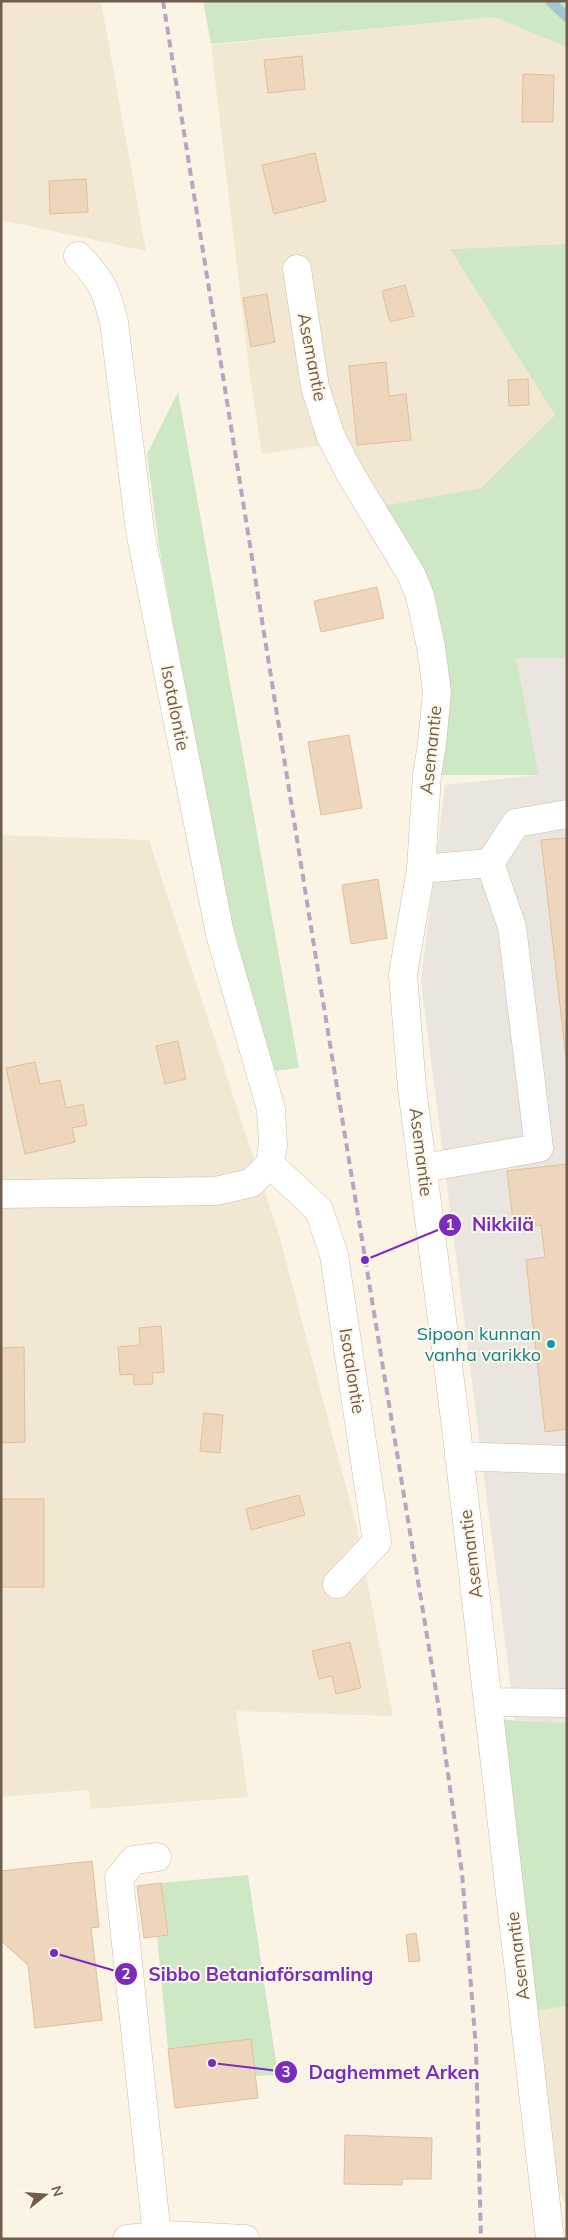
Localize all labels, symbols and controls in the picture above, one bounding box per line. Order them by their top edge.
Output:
street label: Asemantie [293,311,332,403]
street label: Isotalontie [156,663,195,752]
street label: Asemantie [414,704,447,796]
street label: Asemantie [405,1106,438,1198]
callout: Nikkilä [437,1208,544,1242]
text: Nikkilä [472,1212,534,1236]
text: 1 [445,1215,455,1234]
place label: Sipoon kunnan vanha varikko [417,1322,541,1366]
street label: Isotalontie [334,1326,371,1415]
marker: Sipoon kunnan vanha varikko [545,1338,557,1350]
street label: Asemantie [454,1508,487,1600]
street label: Asemantie [501,1910,534,2002]
callout: Sibbo Betaniaförsamling [113,1957,383,1991]
text: Sibbo Betaniaförsamling [149,1962,373,1986]
text: 2 [121,1964,131,1983]
callout: Daghemmet Arken [273,2055,489,2089]
text: Daghemmet Arken [309,2060,479,2084]
text: 3 [281,2062,291,2081]
north arrow [20,2170,70,2220]
text: N [47,2184,68,2199]

